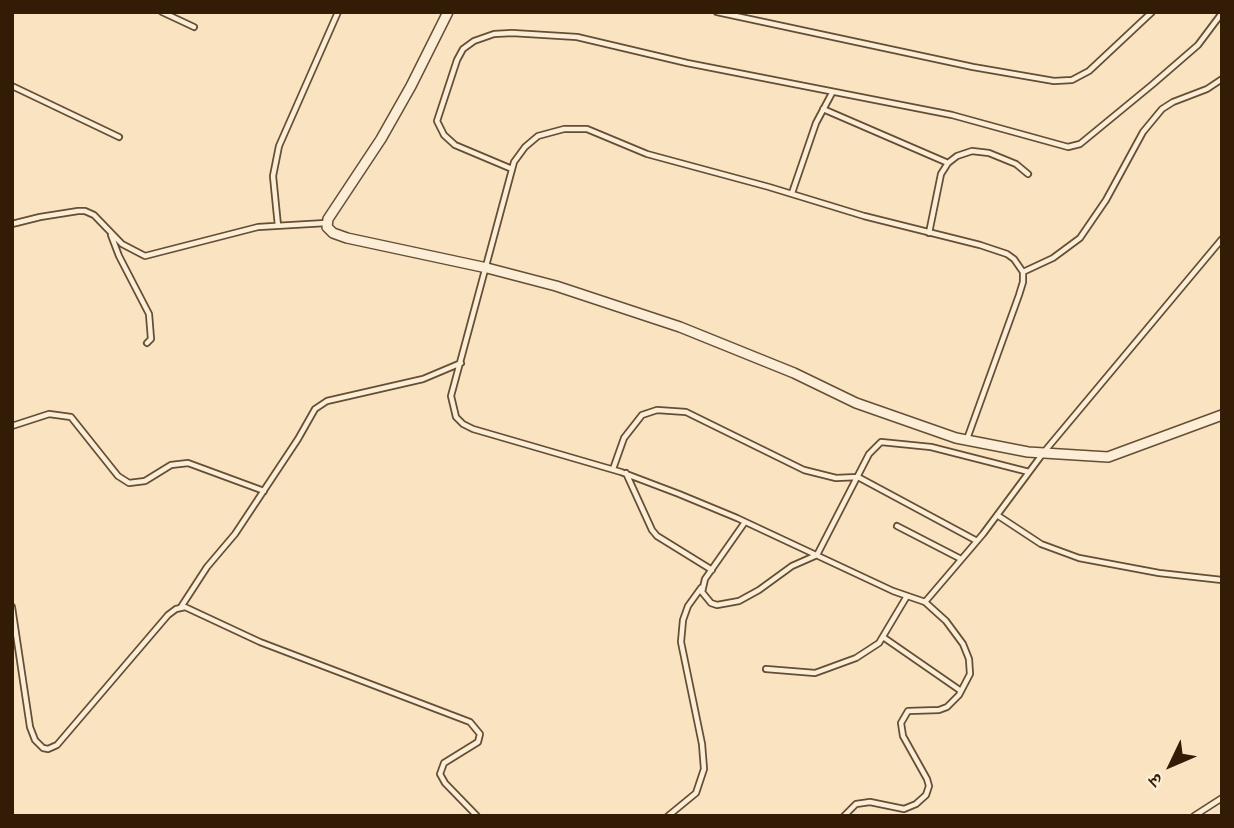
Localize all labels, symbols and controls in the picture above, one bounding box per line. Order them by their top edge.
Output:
north arrow [1136,730,1206,800]
text: उ [1145,768,1167,791]

